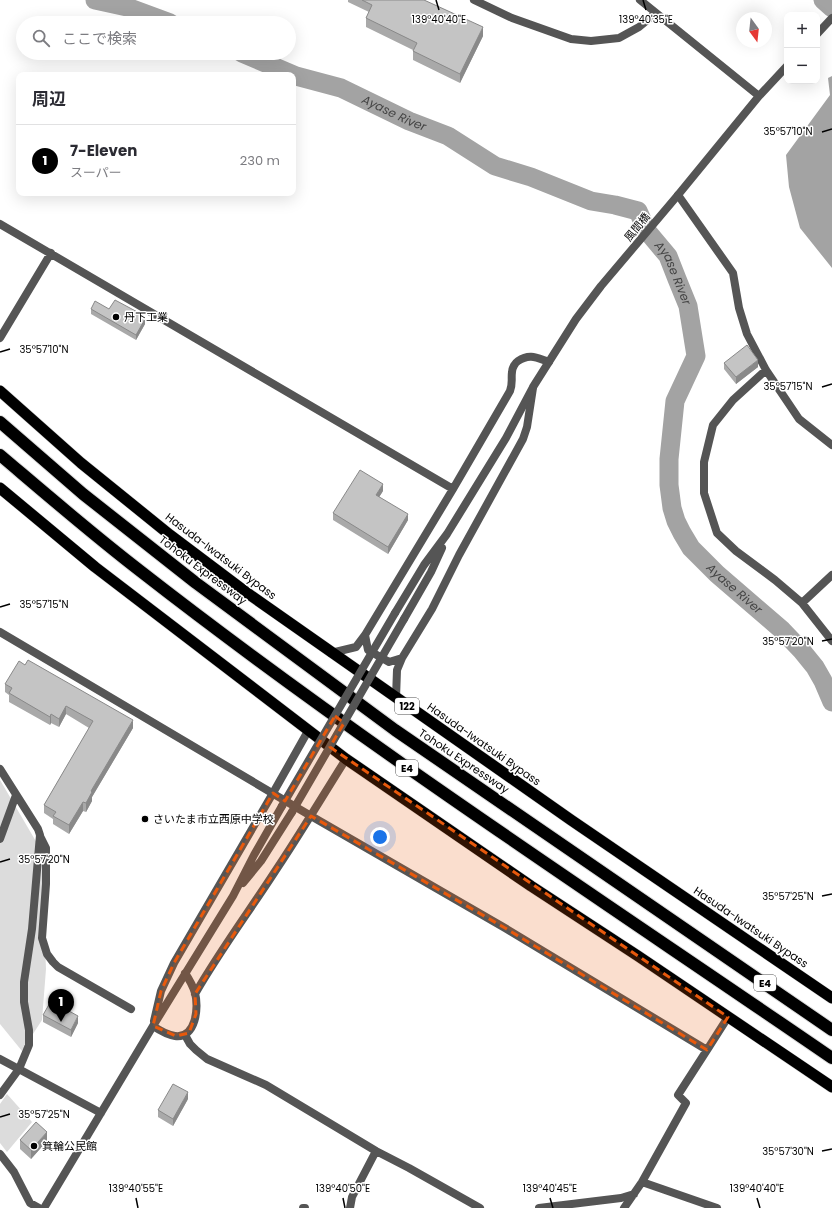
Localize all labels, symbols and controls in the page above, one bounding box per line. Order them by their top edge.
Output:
text: 139°40'40"E [412,12,466,27]
text: 139°40'35"E [619,12,673,27]
north arrow [736,12,772,48]
map controls [784,12,820,84]
button: + [784,12,820,48]
search box [16,16,296,60]
icon: search [30,27,52,49]
text: ここで検索 [62,28,137,49]
button: − [784,48,820,84]
text: 周辺 [32,87,66,111]
water label: Ayase River [358,90,429,135]
text: 35°57'10"N [763,124,813,139]
text: 7-Eleven [70,140,137,161]
text: 1 [43,151,47,170]
text: 230 m [240,151,280,170]
text: スーパー [70,163,122,182]
street label: 風間橋 [620,209,654,245]
water label: Ayase River [650,236,696,308]
place label: 丹下工業 [124,309,168,325]
marker: 丹下工業 [111,312,121,322]
text: 35°57'10"N [19,342,69,357]
text: 35°57'15"N [763,379,813,394]
street label: Hasuda-Iwatsuki Bypass [162,509,280,603]
street label: Tohoku Expressway [156,532,251,609]
water label: Ayase River [702,559,767,618]
text: 35°57'15"N [19,597,69,612]
text: 35°57'20"N [762,634,814,649]
road number: 122 [395,698,419,714]
street label: Hasuda-Iwatsuki Bypass [424,699,544,790]
street label: Tohoku Expressway [416,725,513,798]
road number: E4 [396,760,418,776]
place label: さいたま市立西原中学校 [153,811,274,827]
marker: さいたま市立西原中学校 [140,814,150,824]
your location [370,827,390,847]
text: 35°57'20"N [18,852,70,867]
street label: Hasuda-Iwatsuki Bypass [690,883,812,972]
text: 35°57'25"N [762,889,814,904]
road number: E4 [754,975,776,991]
pin: 1 [48,989,74,1022]
text: 35°57'25"N [18,1107,70,1122]
place label: 箕輪公民館 [42,1138,97,1154]
marker: 箕輪公民館 [29,1141,39,1151]
text: 35°57'30"N [762,1144,814,1159]
text: 139°40'55"E [109,1181,163,1196]
text: 139°40'50"E [316,1181,370,1196]
text: 139°40'45"E [523,1181,577,1196]
text: 139°40'40"E [730,1181,784,1196]

